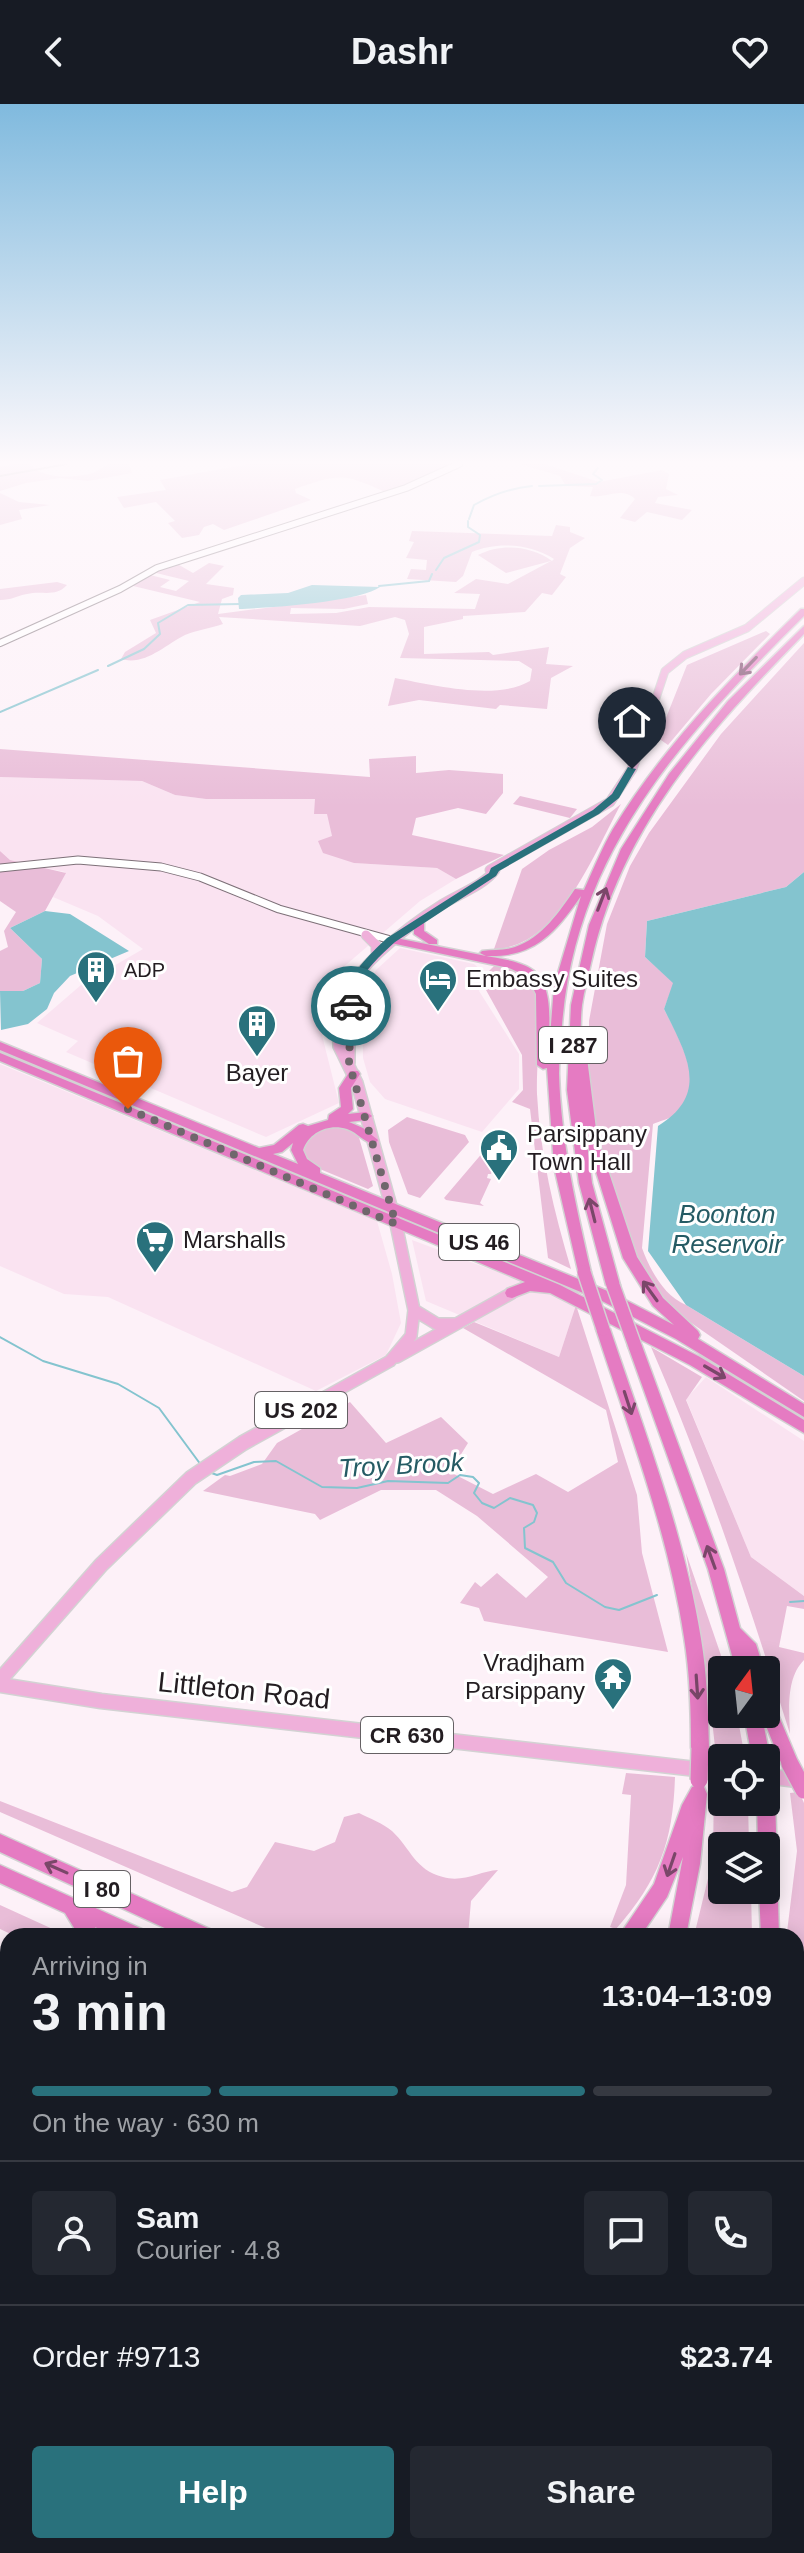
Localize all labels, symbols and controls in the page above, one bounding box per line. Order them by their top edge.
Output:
icon: back [32,30,76,74]
icon: heart [728,30,772,74]
text: Dashr [351,31,453,72]
one-way arrow [739,656,758,676]
pin [598,687,666,769]
icon: home [610,699,654,743]
one-way arrow [596,887,610,912]
building icon: ADP [75,949,117,1004]
hotel icon: Embassy Suites [417,958,459,1013]
place label: ADP [124,959,165,981]
place label: Embassy Suites [466,965,638,992]
courier [311,966,391,1046]
icon: car [329,984,373,1028]
building icon: Bayer [236,1003,278,1058]
pin [94,1027,162,1109]
road number: I 287 [539,1027,607,1063]
icon: bag [106,1039,150,1083]
place label: Bayer [226,1059,288,1086]
place label: Parsippany Town Hall [527,1120,647,1175]
public building icon: Parsippany Town Hall [478,1127,520,1182]
one-way arrow [583,1198,598,1224]
water label: Boonton Reservoir [671,1199,784,1259]
supermarket icon: Marshalls [134,1219,176,1274]
road number: US 46 [439,1224,519,1260]
place label: Marshalls [183,1226,286,1253]
one-way arrow [642,1280,658,1302]
one-way arrow [703,1364,726,1380]
one-way arrow [621,1390,636,1415]
road number: US 202 [255,1392,347,1428]
water label: Troy Brook [338,1447,466,1483]
one-way arrow [703,1545,717,1570]
place label: Vradjham Parsippany [465,1649,585,1704]
temple icon: Vradjham Parsippany [592,1656,634,1711]
north arrow [708,1656,780,1728]
map controls [708,1656,780,1904]
street label: Littleton Road [156,1666,331,1715]
one-way arrow [690,1673,705,1700]
road number: CR 630 [361,1717,453,1753]
button: locate [708,1744,780,1816]
button: layers [708,1832,780,1904]
one-way arrow [662,1852,677,1877]
one-way arrow [44,1860,68,1875]
road number: I 80 [74,1871,130,1907]
text: Arriving in [32,1951,148,1981]
text: 13:04–13:09 [602,1979,772,2012]
text: 3 min [32,1983,168,2041]
text: On the way · 630 m [32,2108,259,2138]
button: person [32,2191,116,2275]
button: chat [584,2191,668,2275]
button: phone [688,2191,772,2275]
text: Sam [136,2201,199,2234]
text: Courier · 4.8 [136,2235,281,2265]
text: Order #9713 [32,2340,200,2373]
text: $23.74 [680,2340,772,2373]
button: Help [32,2446,394,2538]
button: Share [410,2446,772,2538]

